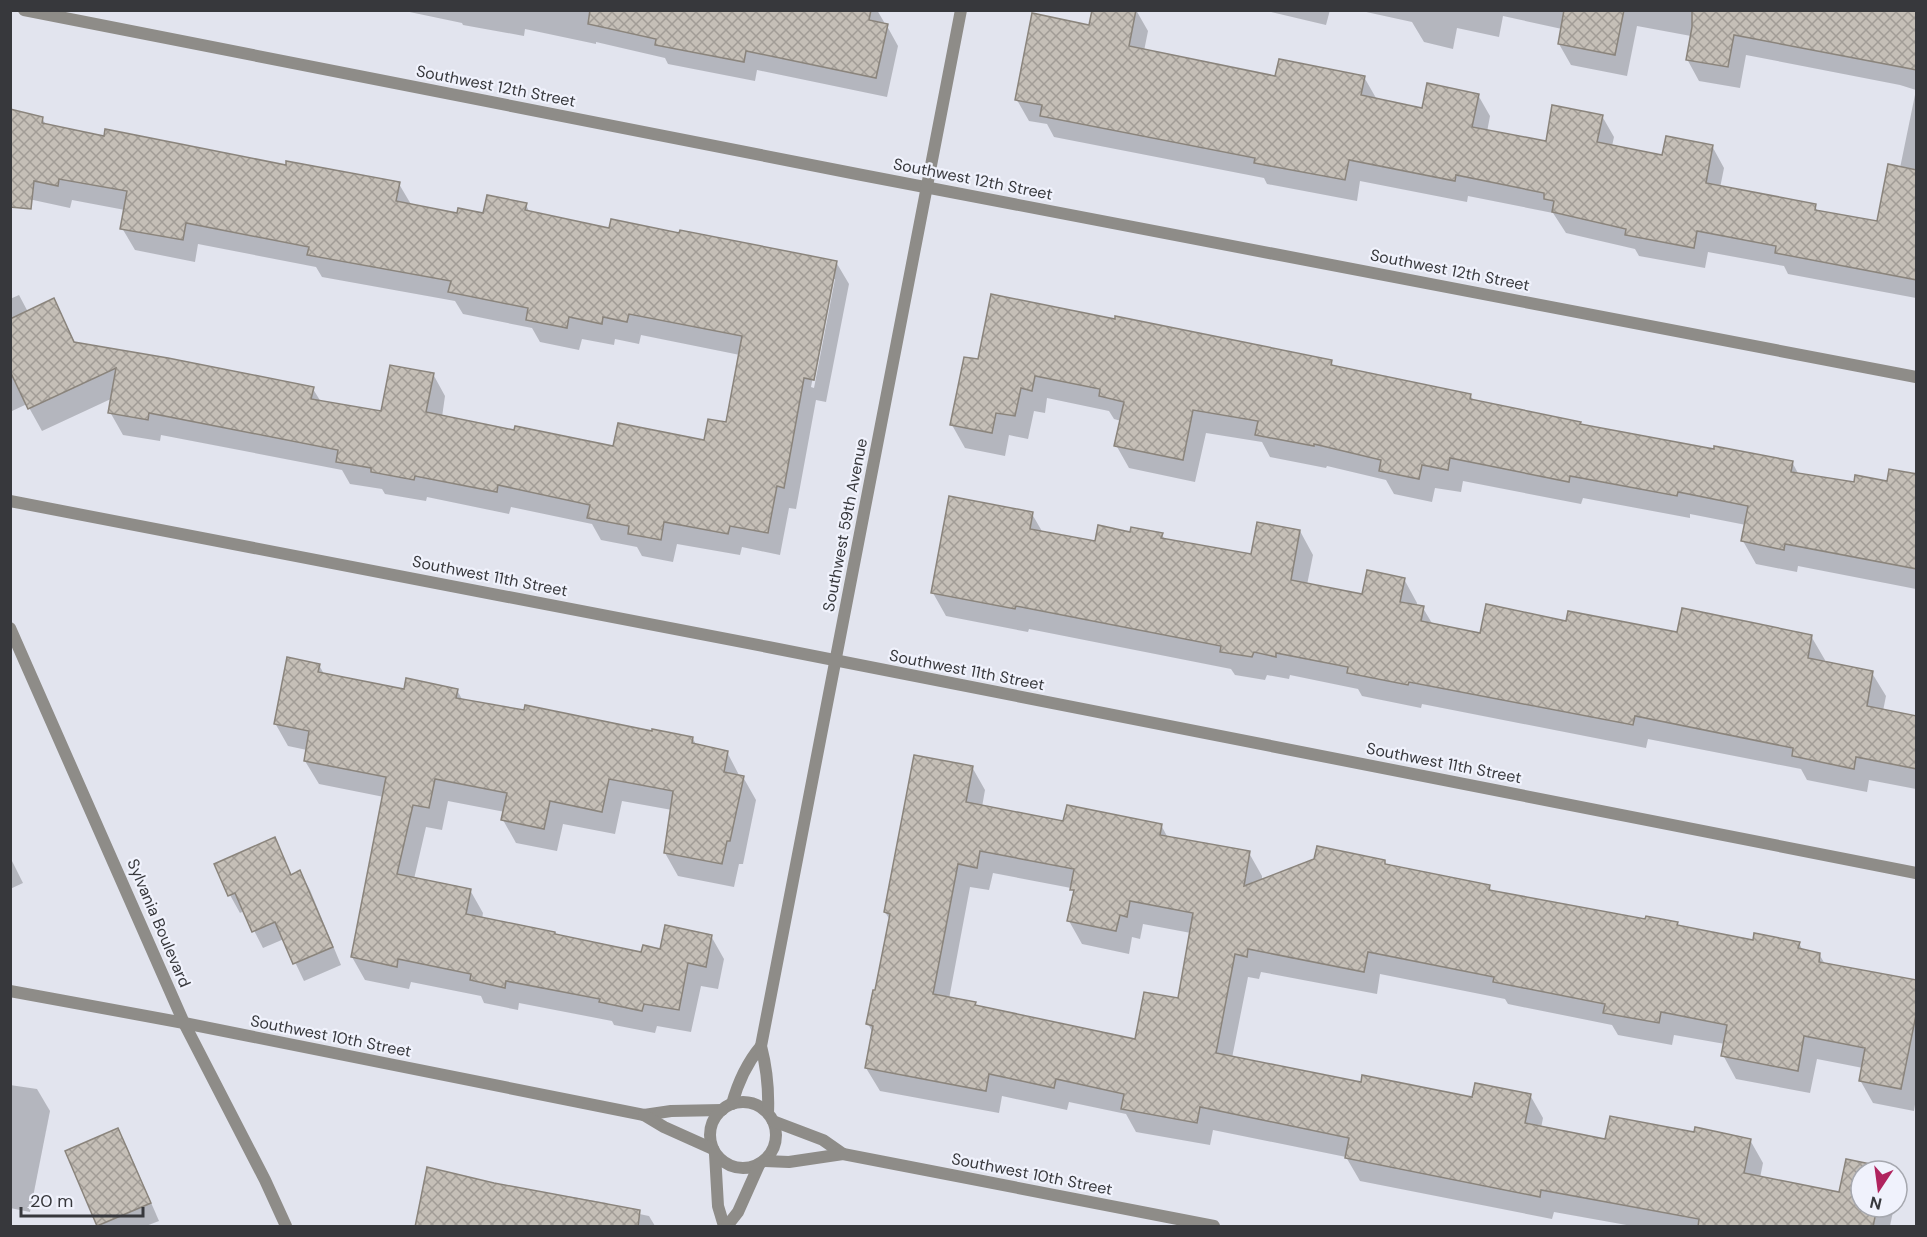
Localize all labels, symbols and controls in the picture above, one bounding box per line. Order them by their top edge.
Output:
street label: Southwest 12th Street [415,60,577,112]
street label: Southwest 12th Street [892,153,1054,205]
street label: Southwest 12th Street [1369,244,1531,296]
street label: Southwest 59th Avenue [818,437,872,613]
street label: Southwest 11th Street [411,551,569,601]
street label: Southwest 11th Street [888,645,1046,695]
street label: Southwest 11th Street [1365,738,1523,788]
street label: Sylvania Boulevard [122,856,196,990]
street label: Southwest 10th Street [249,1010,413,1062]
street label: Southwest 10th Street [950,1148,1114,1200]
north arrow [1849,1159,1909,1219]
scale bar [21,1180,142,1218]
text: 20 m [30,1189,73,1213]
text: N [1868,1192,1884,1215]

